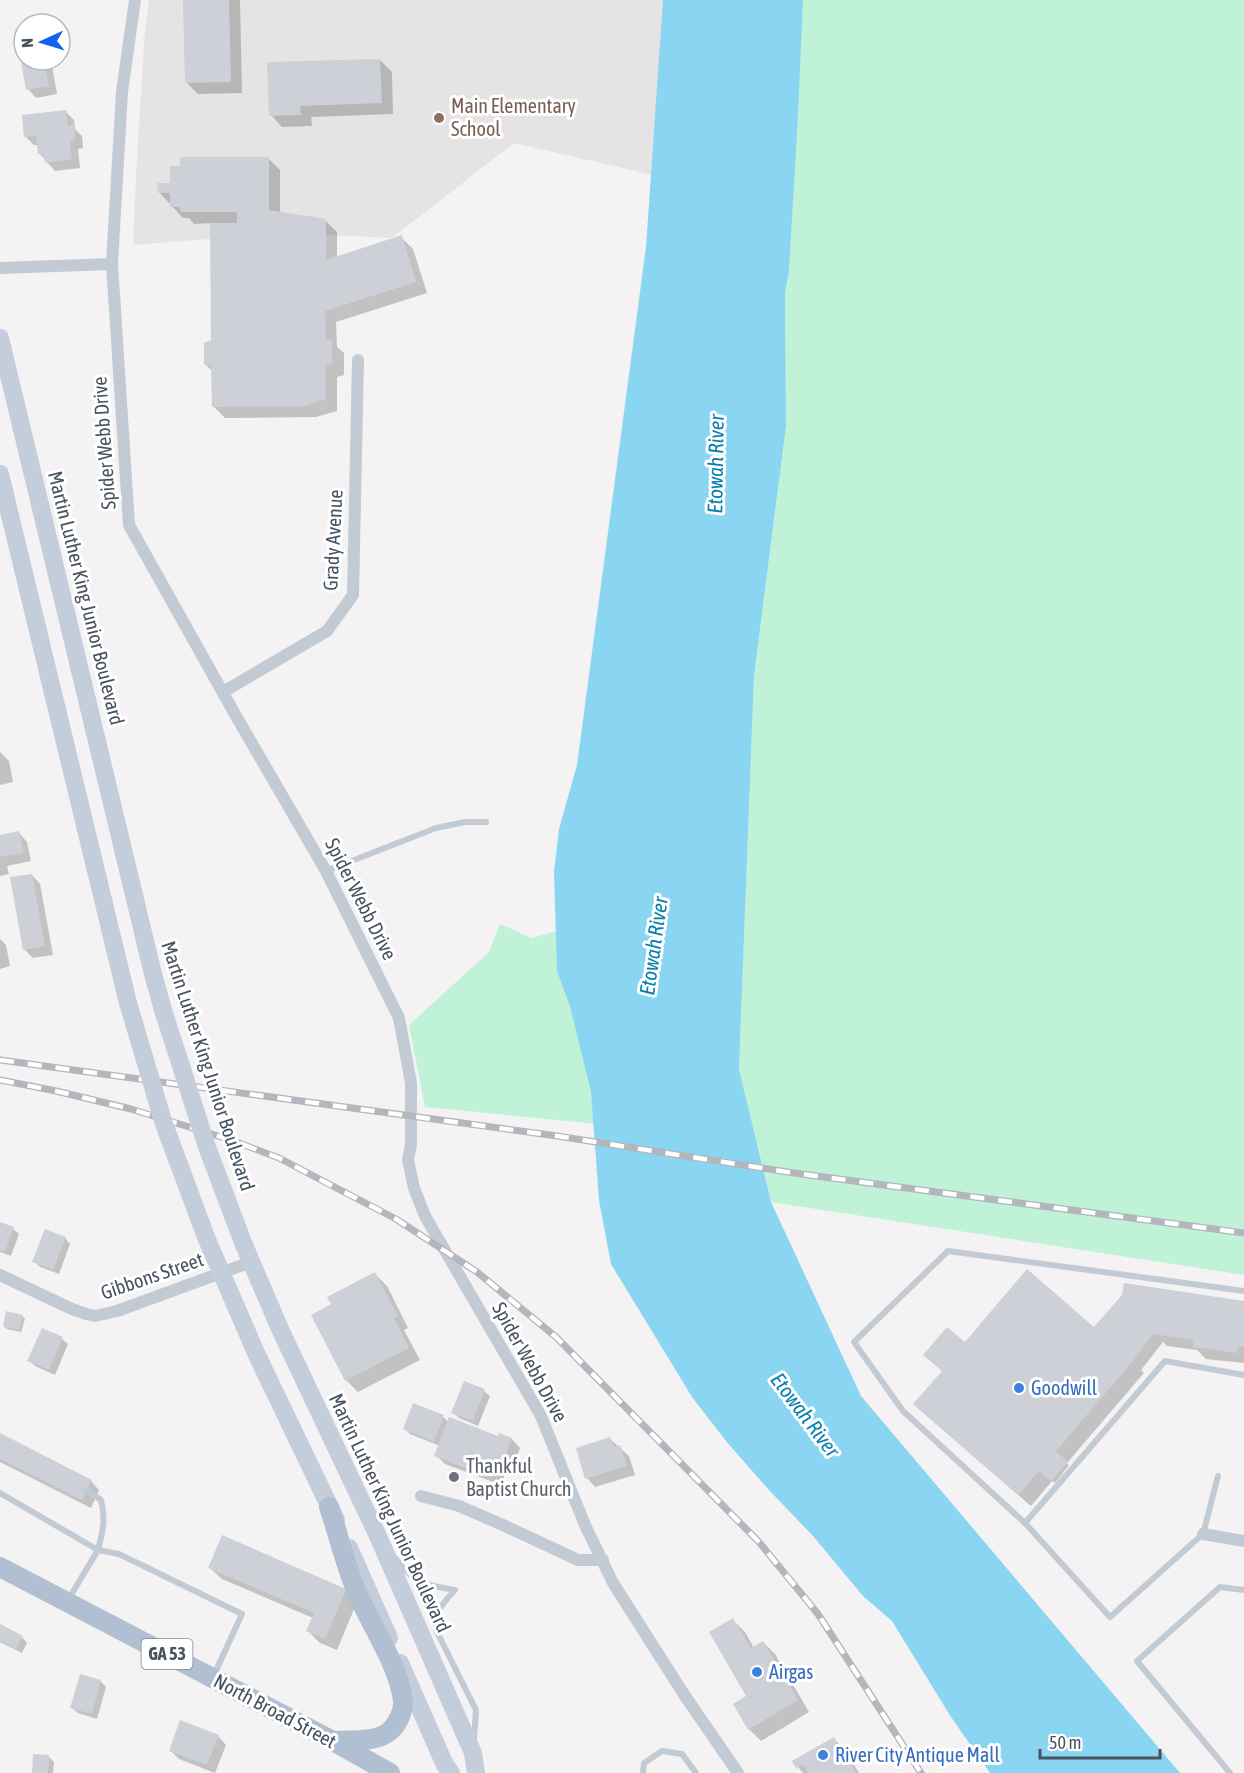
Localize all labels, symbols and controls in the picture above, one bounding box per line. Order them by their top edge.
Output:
north arrow [12,12,72,72]
text: N [18,38,36,48]
place label: Main Elementary School [451,94,576,140]
marker: Main Elementary School [432,111,446,125]
street label: Spider Webb Drive [87,376,120,510]
water label: Etowah River [702,413,728,514]
street label: Martin Luther King Junior Boulevard [44,469,129,727]
street label: Grady Avenue [318,489,347,591]
street label: Spider Webb Drive [321,834,402,963]
water label: Etowah River [634,894,672,997]
street label: Martin Luther King Junior Boulevard [157,938,260,1193]
street label: Gibbons Street [98,1247,206,1304]
street label: Spider Webb Drive [488,1298,573,1426]
water label: Etowah River [766,1368,846,1462]
place label: Goodwill [1031,1376,1098,1399]
marker: Goodwill [1012,1381,1026,1395]
street label: Martin Luther King Junior Boulevard [325,1390,456,1636]
place label: Thankful Baptist Church [466,1454,572,1500]
marker: Thankful Baptist Church [447,1470,461,1484]
road number: GA 53 [142,1639,192,1669]
place label: Airgas [769,1660,813,1683]
marker: Airgas [750,1665,764,1679]
street label: North Broad Street [210,1669,341,1753]
scale bar [1040,1722,1160,1760]
text: 50 m [1049,1732,1081,1753]
place label: River City Antique Mall [835,1743,1001,1766]
marker: River City Antique Mall [816,1748,830,1762]

